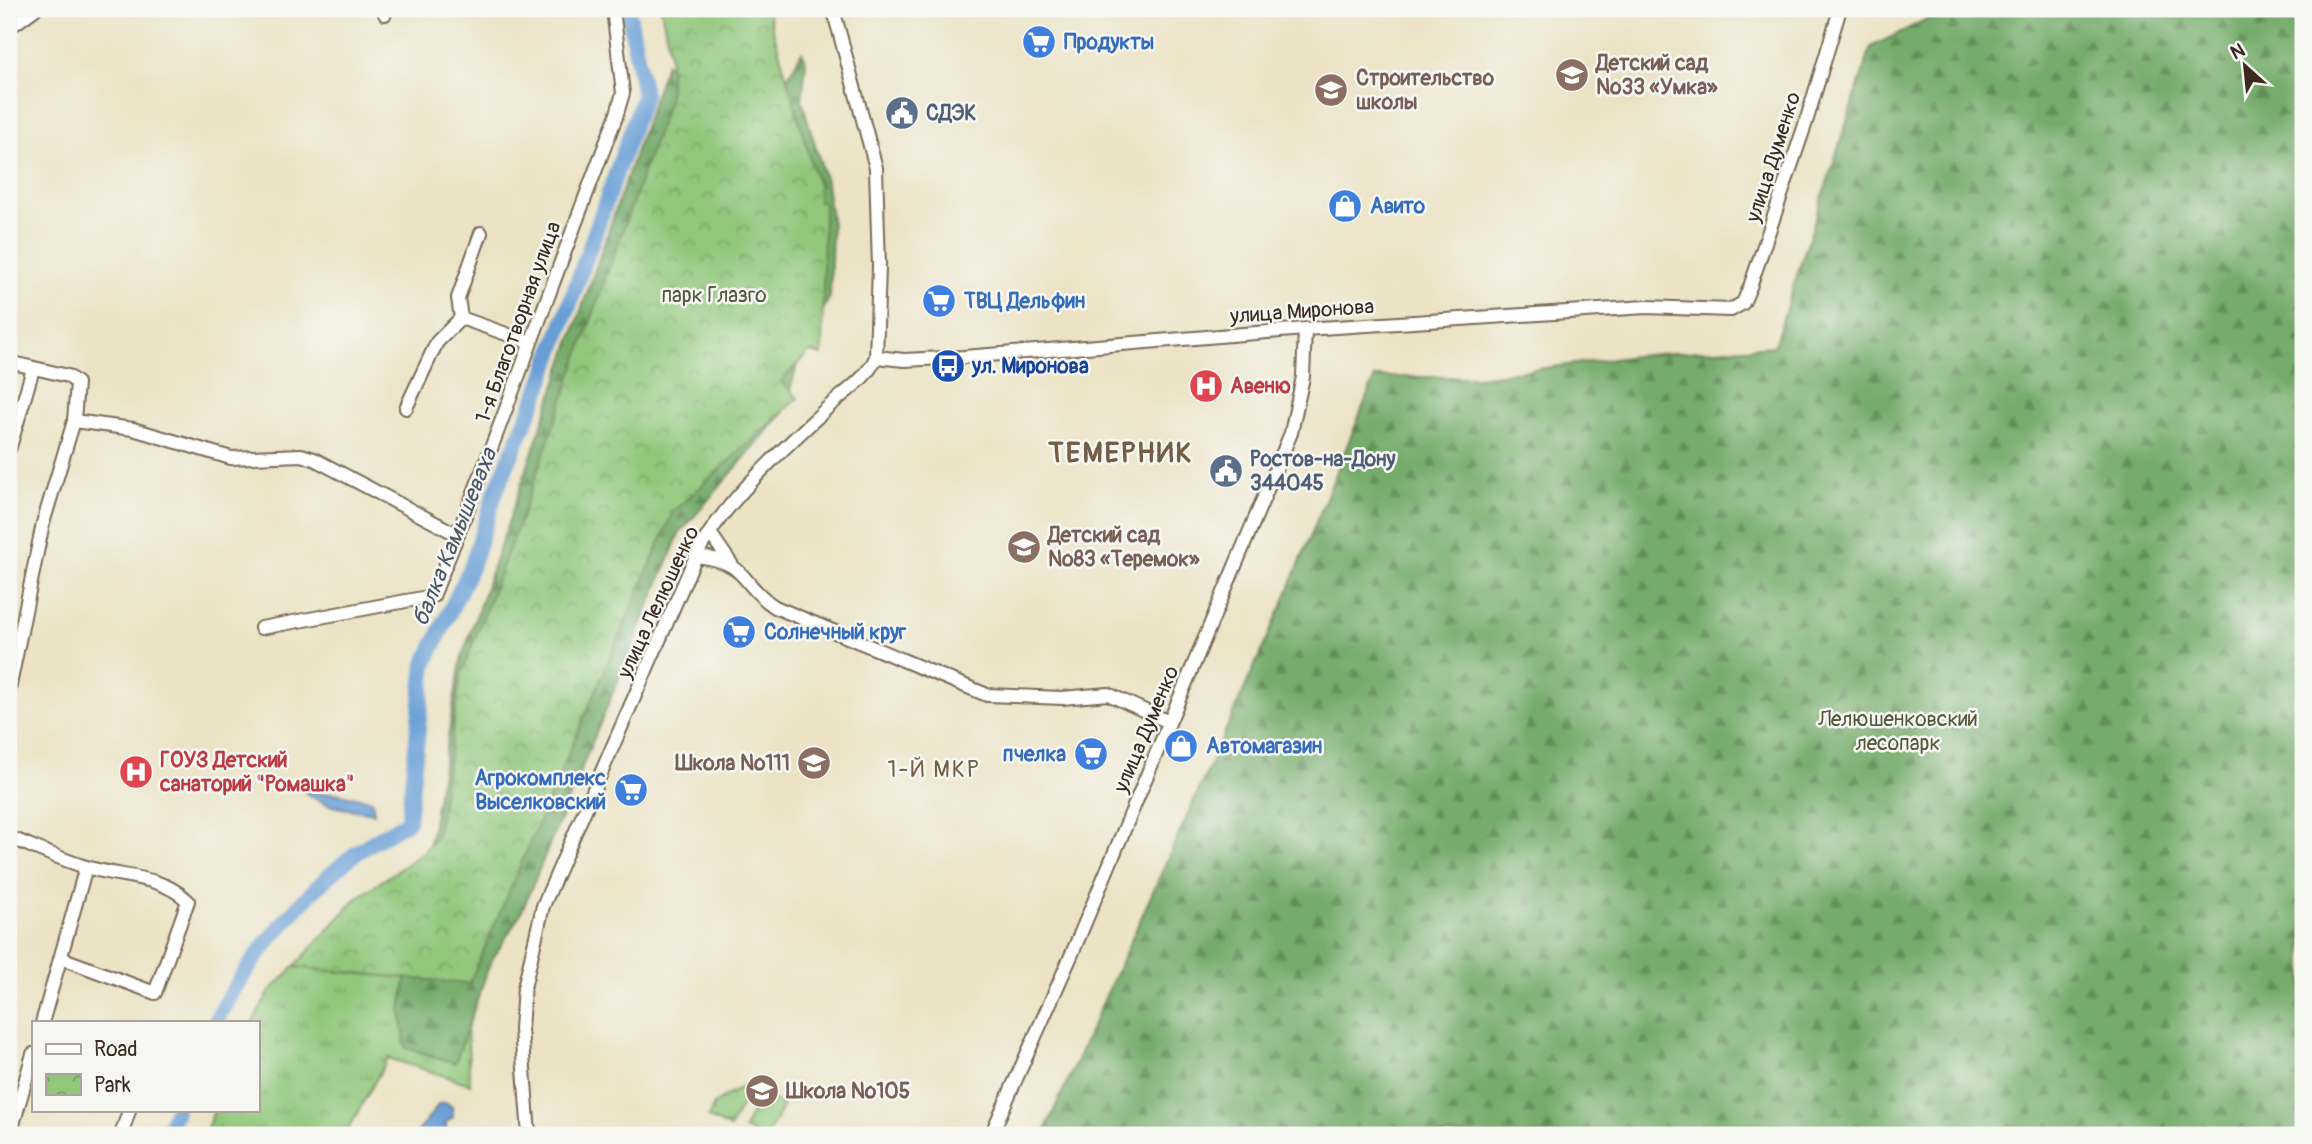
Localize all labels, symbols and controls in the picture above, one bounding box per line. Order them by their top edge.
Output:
supermarket icon: Продукты [1020,23,1058,61]
place label: Продукты [1064,29,1154,56]
north arrow [2210,32,2280,102]
text: N [2227,38,2249,65]
place label: Детский сад №33 «Умка» [1594,50,1718,101]
school or university icon: Детский сад №33 «Умка» [1553,56,1591,94]
place label: Строительство школы [1356,65,1495,116]
school or university icon: Строительство школы [1312,71,1350,109]
street label: улица Думенко [1739,89,1807,227]
public building icon: СДЭК [883,94,921,132]
place label: СДЭК [926,100,976,127]
shop icon: Авито [1326,187,1364,225]
place label: Авито [1370,193,1426,220]
street label: 1-я Благотворная улица [469,218,567,427]
park label: парк Глазго [661,282,767,309]
supermarket icon: ТВЦ Дельфин [920,282,958,320]
place label: ТВЦ Дельфин [963,288,1085,315]
street label: улица Миронова [1228,293,1375,330]
bus stop icon: ул. Миронова [929,347,967,385]
place label: ул. Миронова [971,353,1089,380]
hospital icon: Авеню [1187,367,1225,405]
place label: Авеню [1230,373,1291,400]
district label: ТЕМЕРНИК [1047,436,1194,471]
water label: балка Камышеваха [406,443,504,630]
place label: Ростов-на-Дону 344045 [1250,446,1396,497]
public building icon: Ростов-на-Дону 344045 [1207,452,1245,490]
street label: улица Лелюшенко [611,522,706,684]
place label: Детский сад №83 «Теремок» [1046,522,1200,573]
school or university icon: Детский сад №83 «Теремок» [1005,528,1043,566]
supermarket icon: Солнечный круг [720,613,758,651]
place label: Солнечный круг [764,619,907,646]
street label: улица Думенко [1107,662,1185,798]
park label: Лелюшенковский лесопарк [1817,706,1978,757]
shop icon: Автомагазин [1162,727,1200,765]
place label: Автомагазин [1206,733,1322,760]
supermarket icon: пчелка [1072,735,1110,773]
place label: пчелка [1003,741,1066,768]
school or university icon: Школа №111 [795,744,833,782]
place label: ГОУЗ Детский санаторий "Ромашка" [159,747,354,798]
place label: Школа №111 [674,750,790,777]
hospital icon: ГОУЗ Детский санаторий "Ромашка" [117,753,155,791]
district label: 1-Й МКР [888,755,980,784]
place label: Агрокомплекс Выселковский [474,765,606,816]
supermarket icon: Агрокомплекс Выселковский [612,771,650,809]
legend [32,1021,259,1112]
text: Road [94,1036,138,1063]
text: Park [94,1072,131,1099]
school or university icon: Школа №105 [743,1072,781,1110]
place label: Школа №105 [785,1078,910,1105]

